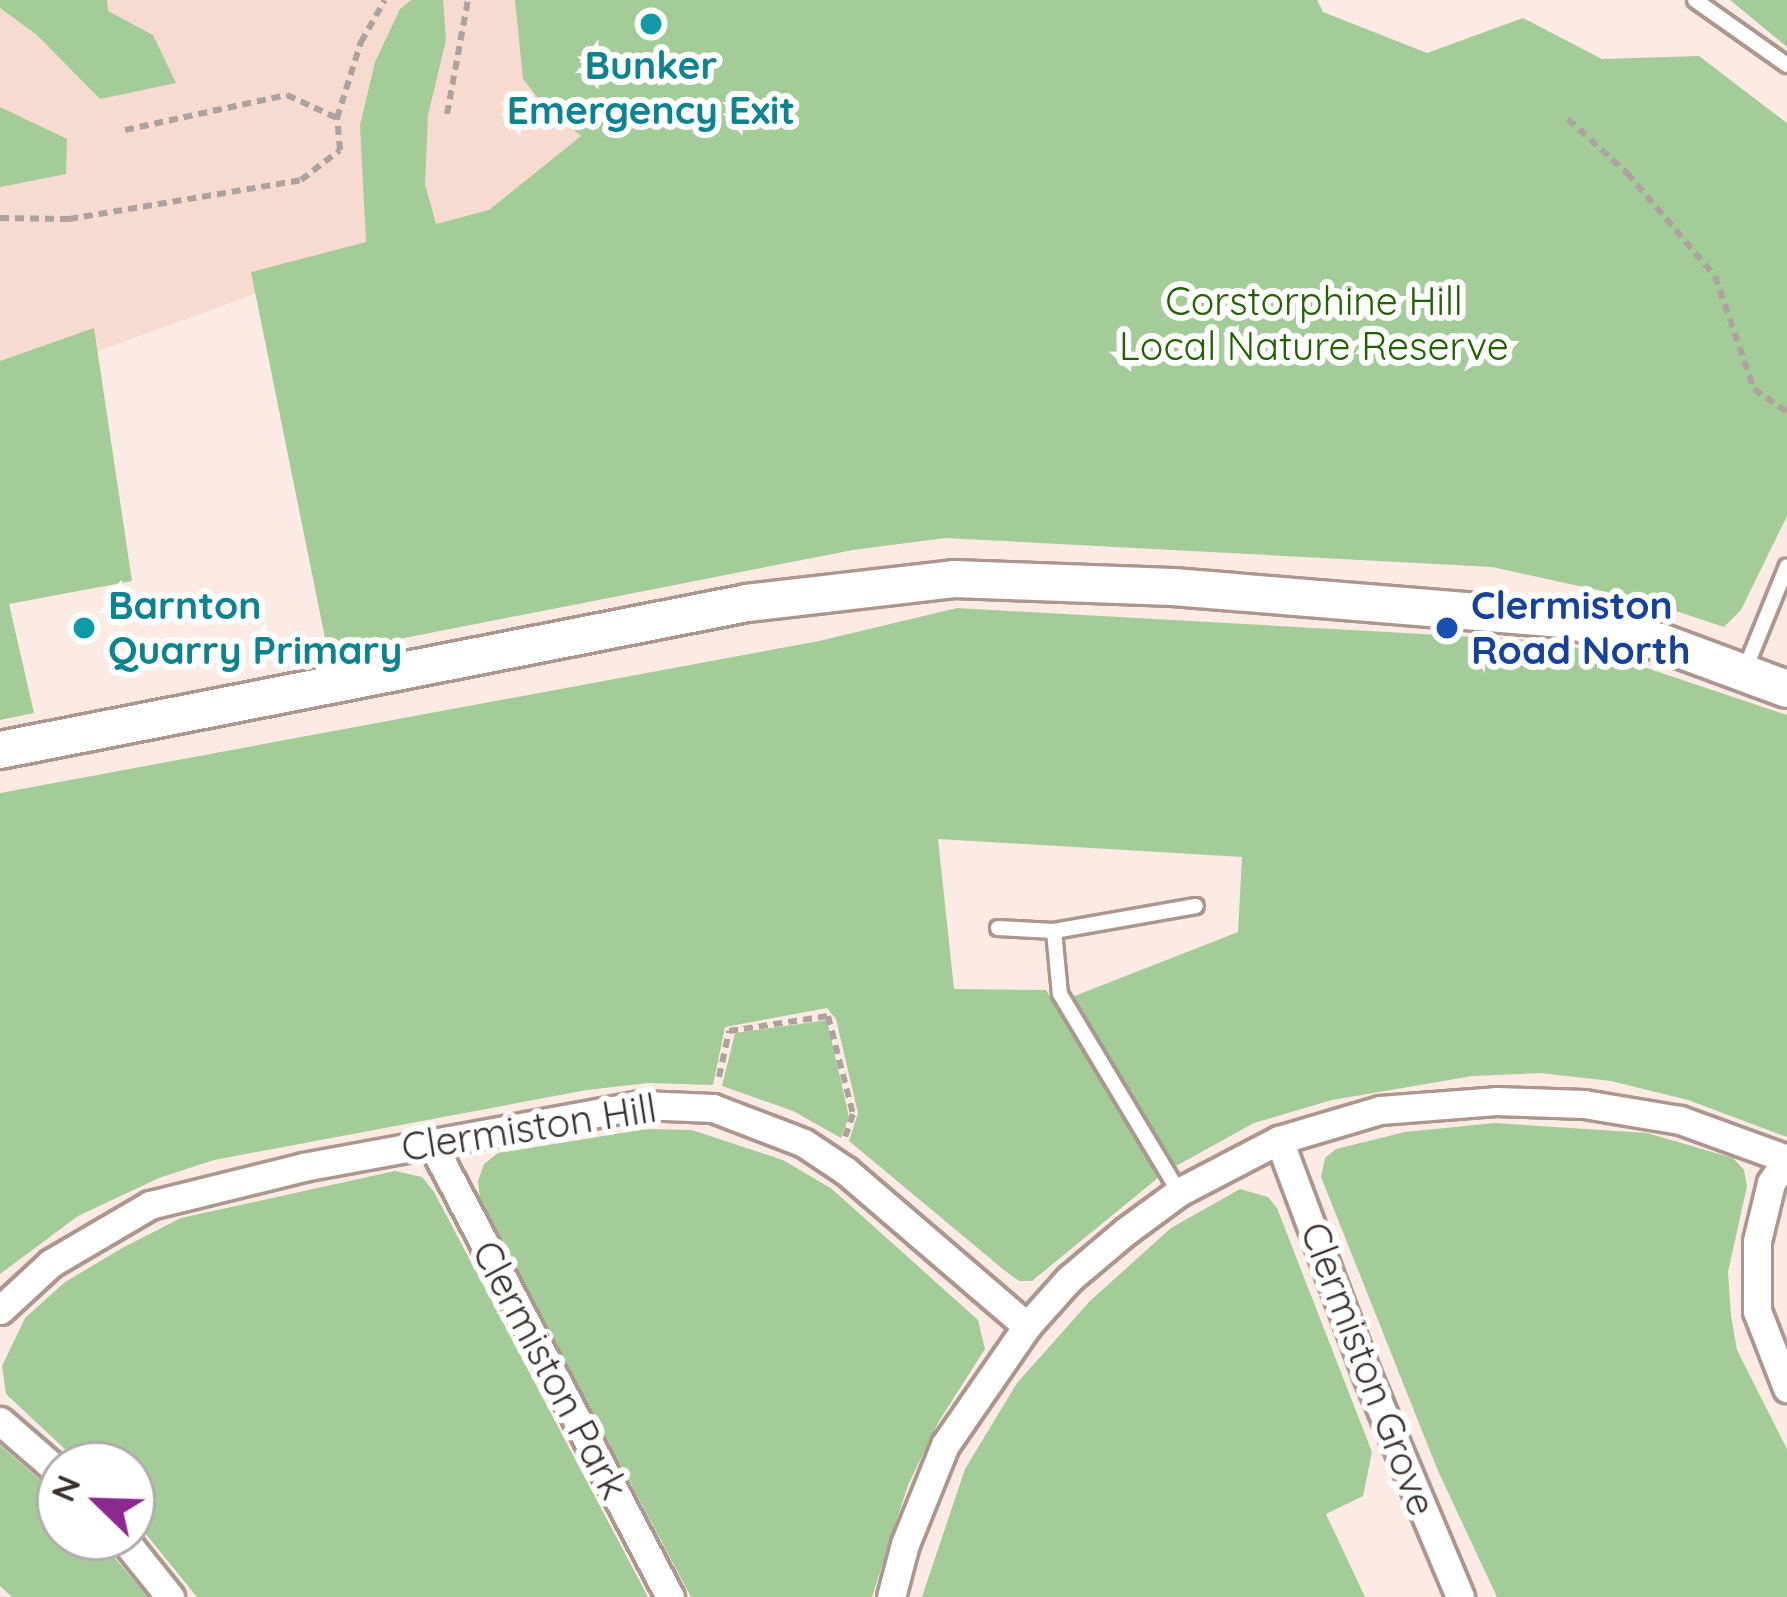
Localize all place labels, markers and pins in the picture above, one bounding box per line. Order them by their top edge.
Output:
marker: Bunker Emergency Exit [638,11,664,37]
place label: Bunker Emergency Exit [507,43,795,134]
place label: Barnton Quarry Primary [108,583,402,674]
place label: Clermiston Road North [1471,583,1691,674]
marker: Barnton Quarry Primary [71,615,97,641]
marker: Clermiston Road North [1434,615,1460,641]

